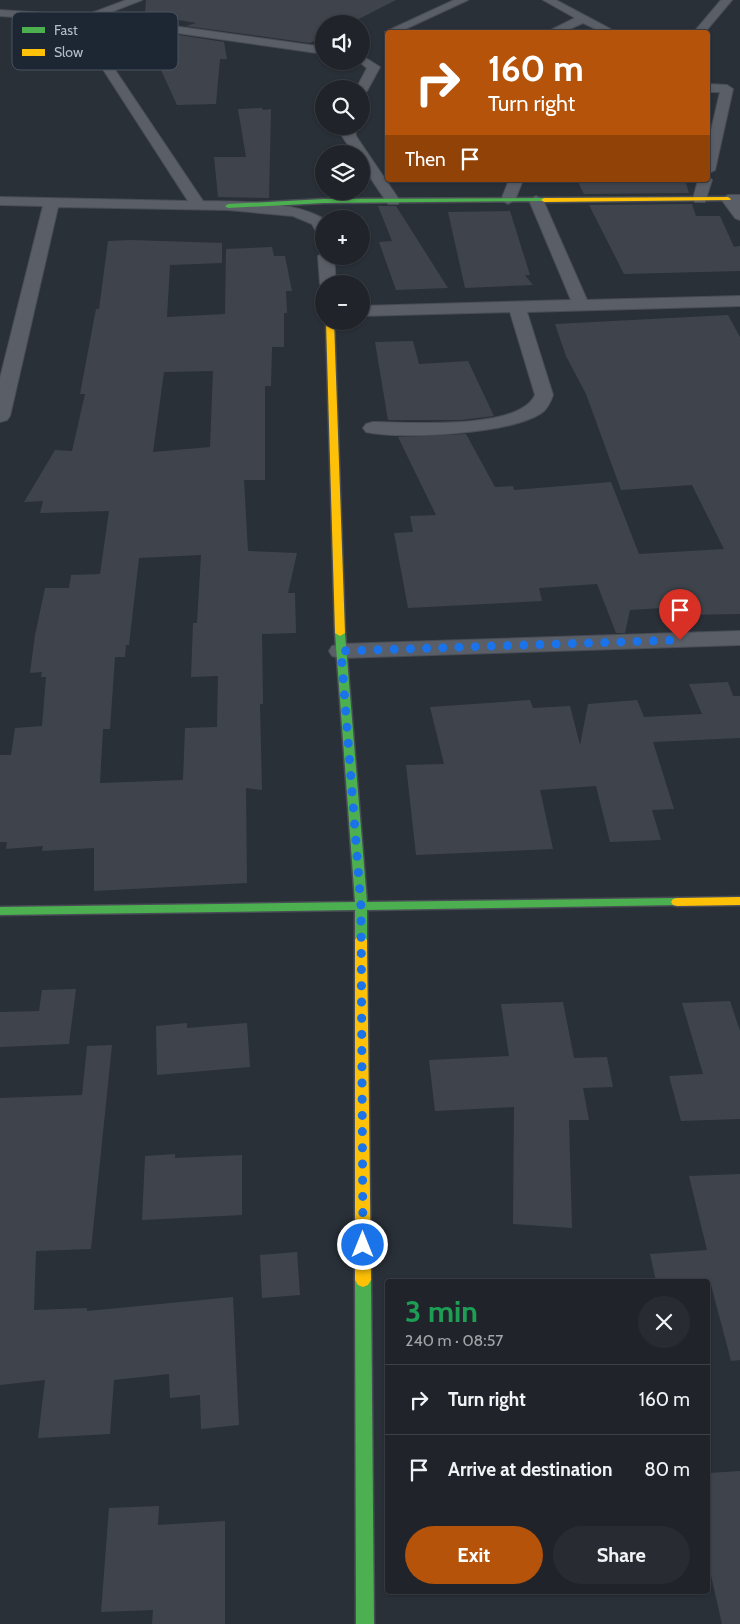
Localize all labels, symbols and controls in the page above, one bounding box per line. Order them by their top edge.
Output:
legend [12,12,178,70]
map controls [315,15,370,330]
button: sound [315,15,370,70]
text: Fast [54,21,78,39]
text: Slow [54,43,83,61]
text: 160 m [488,47,584,90]
icon: right [405,50,470,115]
button: search [315,80,370,135]
text: Turn right [488,90,575,117]
button: layers [315,145,370,200]
icon: arrive [456,145,484,173]
text: Then [405,148,446,171]
button: + [315,210,370,265]
button: − [315,275,370,330]
pin [659,589,701,640]
icon: arrive [666,596,694,624]
position arrow [336,1218,388,1270]
text: 3 min [405,1293,478,1330]
button: close [638,1296,690,1348]
text: 240 m · 08:57 [405,1331,503,1350]
icon: right [405,1386,433,1414]
text: Turn right [448,1388,526,1411]
text: 160 m [639,1388,690,1411]
icon: arrive [405,1456,433,1484]
text: Arrive at destination [448,1458,612,1481]
text: 80 m [644,1458,690,1481]
button: Exit [405,1526,543,1584]
button: Share [553,1526,690,1584]

